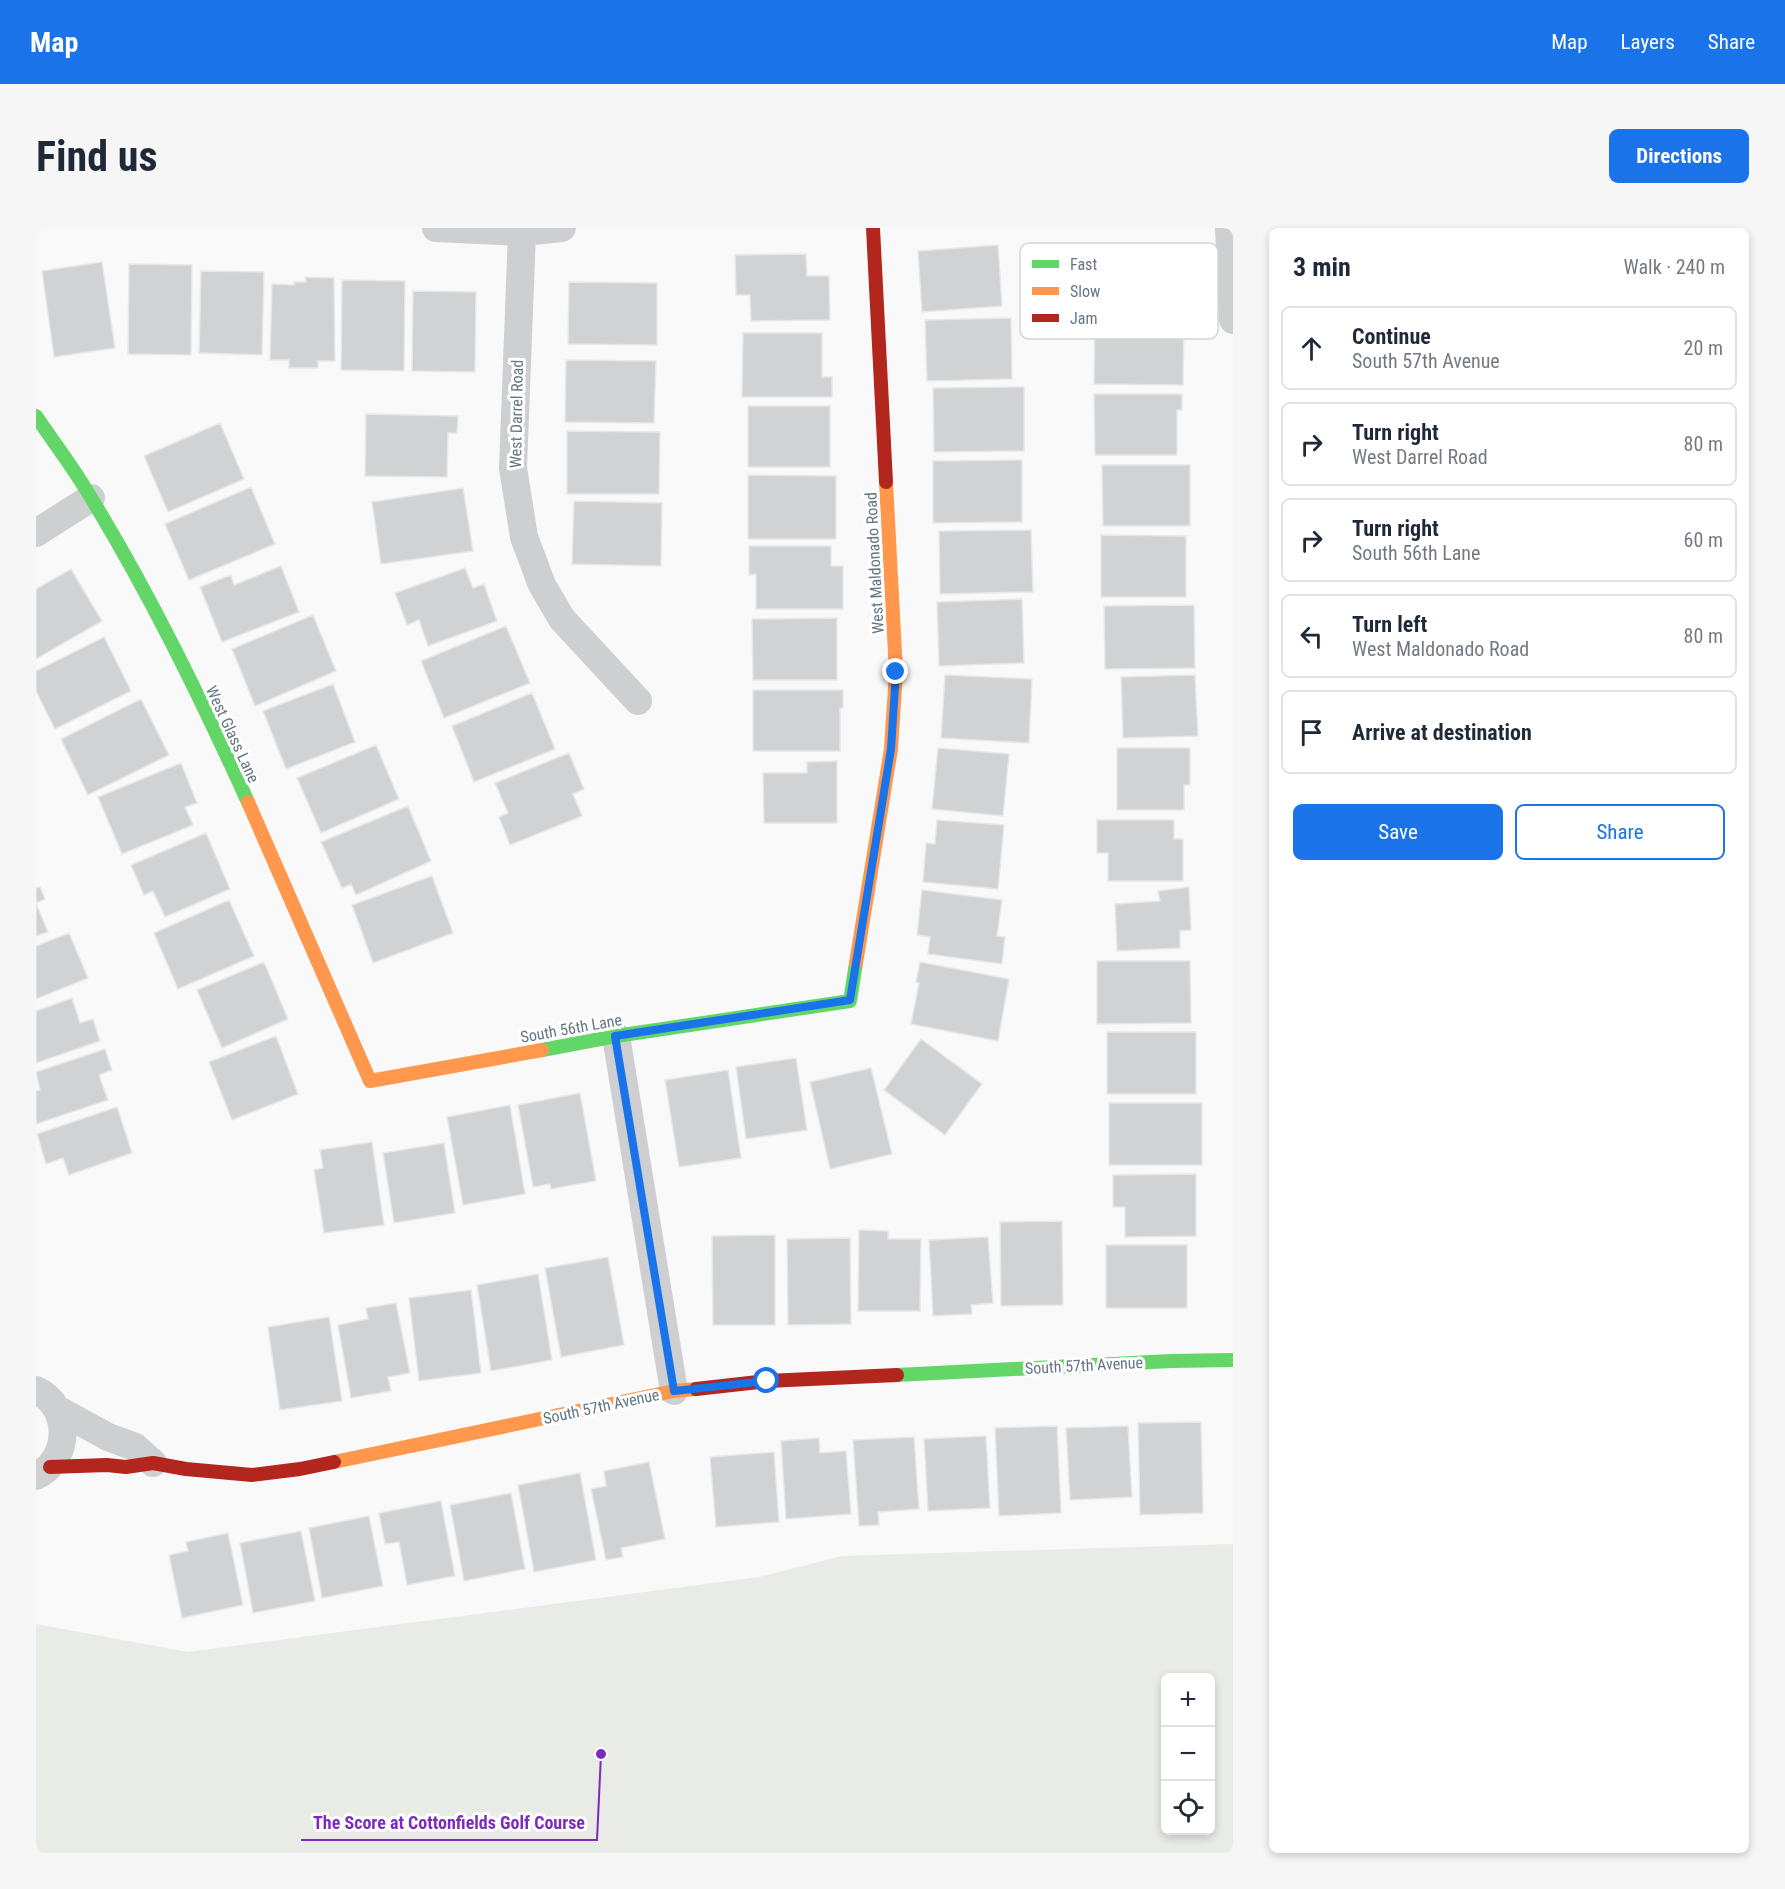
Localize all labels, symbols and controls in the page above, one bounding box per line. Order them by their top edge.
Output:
text: Map [30,26,78,59]
text: Map [1551,30,1588,54]
text: Layers [1621,30,1675,54]
text: Share [1708,30,1755,54]
button: Directions [1609,129,1749,183]
text: Find us [36,132,157,181]
legend [1020,243,1218,339]
text: 3 min [1293,252,1351,282]
text: Fast [1070,255,1097,274]
text: Walk · 240 m [1624,255,1725,279]
text: Slow [1070,282,1100,301]
text: Jam [1070,309,1097,328]
text: Continue [1352,324,1431,349]
icon: ahead [1295,332,1328,365]
text: 20 m [1684,336,1723,360]
text: South 57th Avenue [1352,349,1500,373]
street label: West Darrel Road [506,360,527,468]
text: Turn right [1352,420,1439,445]
icon: right [1295,428,1328,461]
text: 80 m [1684,432,1723,456]
text: West Darrel Road [1352,445,1488,469]
street label: West Maldonado Road [861,492,888,634]
text: Turn right [1352,516,1439,541]
icon: right [1295,524,1328,557]
text: 60 m [1684,528,1723,552]
text: South 56th Lane [1352,541,1480,565]
text: Turn left [1352,612,1427,637]
icon: left [1295,620,1328,653]
text: 80 m [1684,624,1723,648]
text: West Maldonado Road [1352,637,1529,661]
route end [882,658,908,684]
street label: West Glass Lane [202,683,263,786]
icon: arrive [1295,716,1328,749]
text: Arrive at destination [1352,720,1532,745]
button: Save [1293,804,1503,860]
button: Share [1515,804,1725,860]
street label: South 56th Lane [519,1010,623,1047]
street label: South 57th Avenue [1025,1353,1144,1378]
route start [753,1367,779,1393]
street label: South 57th Avenue [541,1385,661,1428]
map controls [1161,1673,1215,1835]
button: + [1161,1673,1215,1727]
button: − [1161,1727,1215,1781]
button: locate [1161,1781,1215,1835]
callout: The Score at Cottonfields Golf Course [301,1804,597,1840]
text: The Score at Cottonfields Golf Course [313,1812,585,1833]

